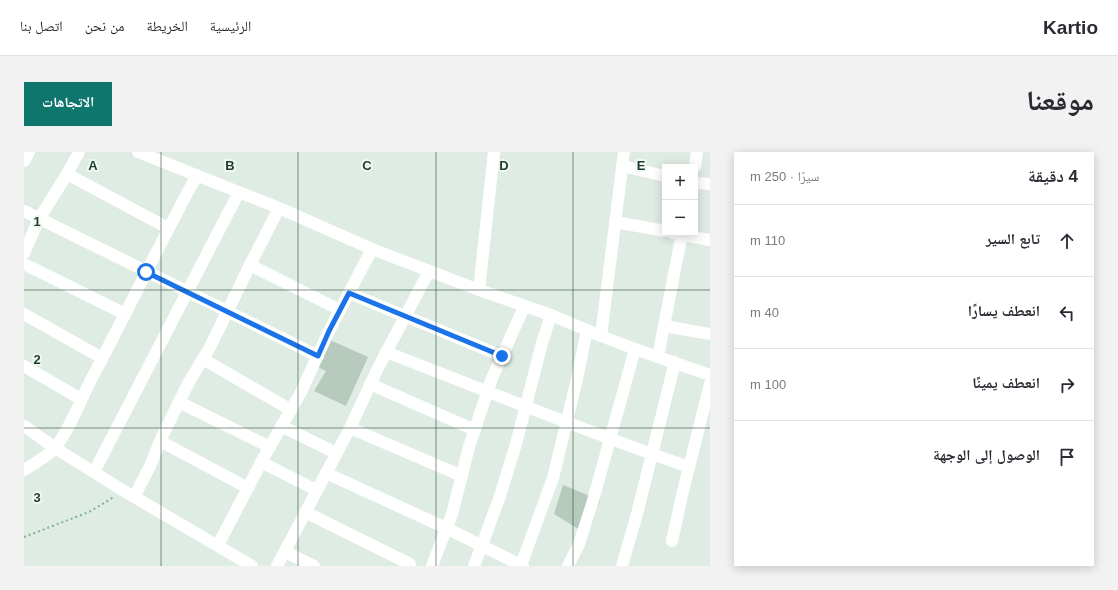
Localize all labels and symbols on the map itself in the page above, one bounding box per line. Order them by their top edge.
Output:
text: A [88,158,98,173]
text: B [225,158,235,173]
text: C [362,158,372,173]
text: D [499,158,509,173]
text: E [637,158,646,173]
text: 1 [33,214,41,229]
route start [137,263,155,281]
route end [493,347,511,365]
text: 2 [33,352,41,367]
text: 3 [33,490,41,505]

